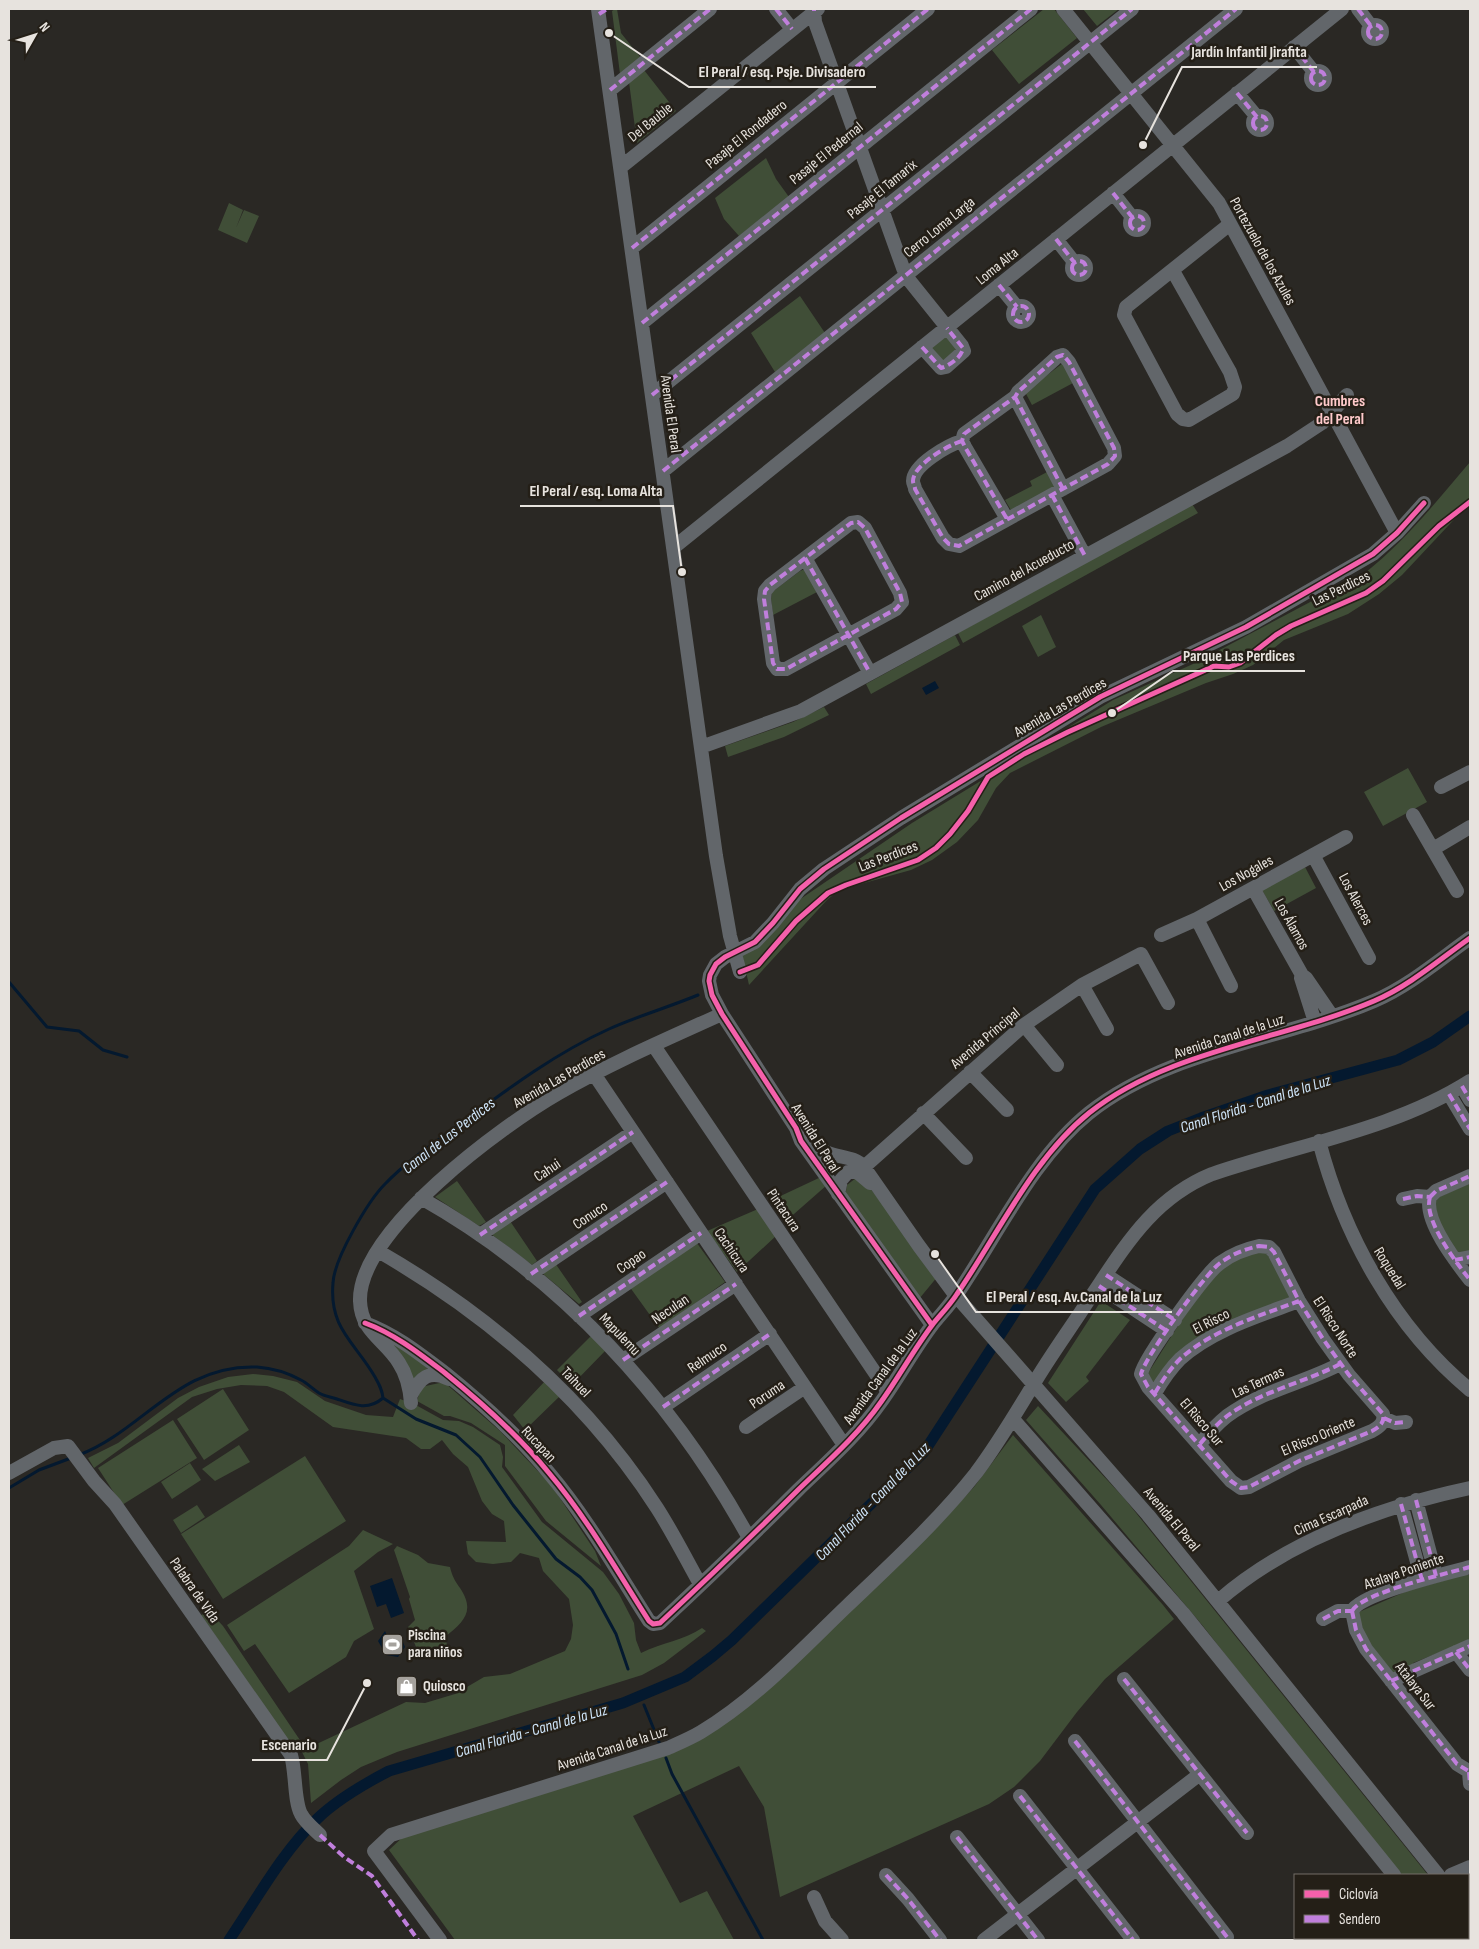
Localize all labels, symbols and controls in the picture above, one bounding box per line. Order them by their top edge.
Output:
north arrow [10,10,60,60]
text: N [36,19,54,35]
callout: Jardín Infantil Jirafita [1182,36,1317,67]
text: Jardín Infantil Jirafita [1190,43,1307,62]
callout: El Peral / esq. Psje. Divisadero [689,56,876,87]
text: El Peral / esq. Psje. Divisadero [699,63,865,82]
street label: Pasaje El Rondadero [702,96,791,173]
street label: Del Bauble [624,99,677,146]
street label: Pasaje El Pedernal [786,118,867,189]
street label: Pasaje El Tamarix [844,155,921,223]
street label: Cerro Loma Larga [900,193,979,262]
street label: Portezuelo de los Azules [1225,194,1300,309]
street label: Loma Alta [972,243,1023,289]
street label: Avenida El Peral [656,373,685,454]
district label: Cumbres del Peral [1315,392,1365,429]
callout: El Peral / esq. Loma Alta [520,475,673,506]
text: El Peral / esq. Loma Alta [529,482,663,501]
street label: Camino del Acueducto [971,535,1078,606]
street label: Las Perdices [1309,566,1373,611]
callout: Parque Las Perdices [1173,640,1305,671]
text: Parque Las Perdices [1183,647,1295,666]
street label: Avenida Las Perdices [1010,673,1110,742]
street label: Las Perdices [856,837,920,876]
street label: Los Nogales [1216,851,1277,896]
street label: Los Alerces [1334,870,1377,929]
street label: Los Álamos [1270,895,1313,953]
street label: Avenida Principal [946,1004,1024,1074]
street label: Avenida Canal de la Luz [1171,1010,1287,1064]
street label: Avenida Las Perdices [509,1044,609,1113]
water label: Canal Florida - Canal de la Luz [1178,1071,1334,1138]
water label: Canal de Las Perdices [399,1094,500,1178]
street label: Avenida El Peral [786,1099,844,1176]
street label: Cahui [530,1155,564,1186]
street label: Pintacura [762,1185,805,1236]
street label: Conuco [569,1197,611,1234]
street label: Cachicura [710,1224,754,1277]
street label: Roquedal [1369,1244,1410,1293]
street label: Copao [613,1245,650,1278]
callout: El Peral / esq. Av.Canal de la Luz [976,1281,1172,1312]
text: El Peral / esq. Av.Canal de la Luz [986,1288,1162,1307]
street label: Neculan [648,1290,693,1329]
street label: El Risco Norte [1309,1293,1363,1362]
street label: El Risco [1190,1304,1233,1339]
street label: Mapulemu [595,1309,644,1360]
street label: Avenida Canal de la Luz [838,1324,922,1429]
street label: Relmuco [684,1337,731,1377]
street label: Las Termas [1229,1362,1287,1403]
street label: Taihuel [557,1363,595,1402]
street label: Poruma [746,1376,789,1413]
street label: El Risco Sur [1175,1394,1228,1451]
street label: El Risco Oriente [1278,1412,1358,1461]
street label: Rucapan [517,1422,560,1467]
water label: Canal Florida - Canal de la Luz [812,1438,935,1565]
street label: Avenida El Peral [1139,1483,1204,1555]
street label: Cima Escarpada [1291,1491,1371,1540]
street label: Atalaya Poniente [1361,1549,1447,1594]
street label: Palabra de Vida [165,1554,224,1627]
place label: Piscina para niños [408,1626,462,1662]
sports icon: Piscina para niños [380,1632,404,1656]
street label: Atalaya Sur [1390,1658,1441,1715]
shop icon: Quiosco [395,1674,419,1698]
place label: Quiosco [423,1677,466,1696]
water label: Canal Florida - Canal de la Luz [453,1700,611,1762]
street label: Avenida Canal de la Luz [554,1722,670,1776]
callout: Escenario [252,1729,327,1760]
text: Escenario [261,1736,317,1755]
legend [1294,1874,1469,1939]
text: Ciclovía [1339,1885,1379,1904]
text: Sendero [1339,1910,1380,1929]

